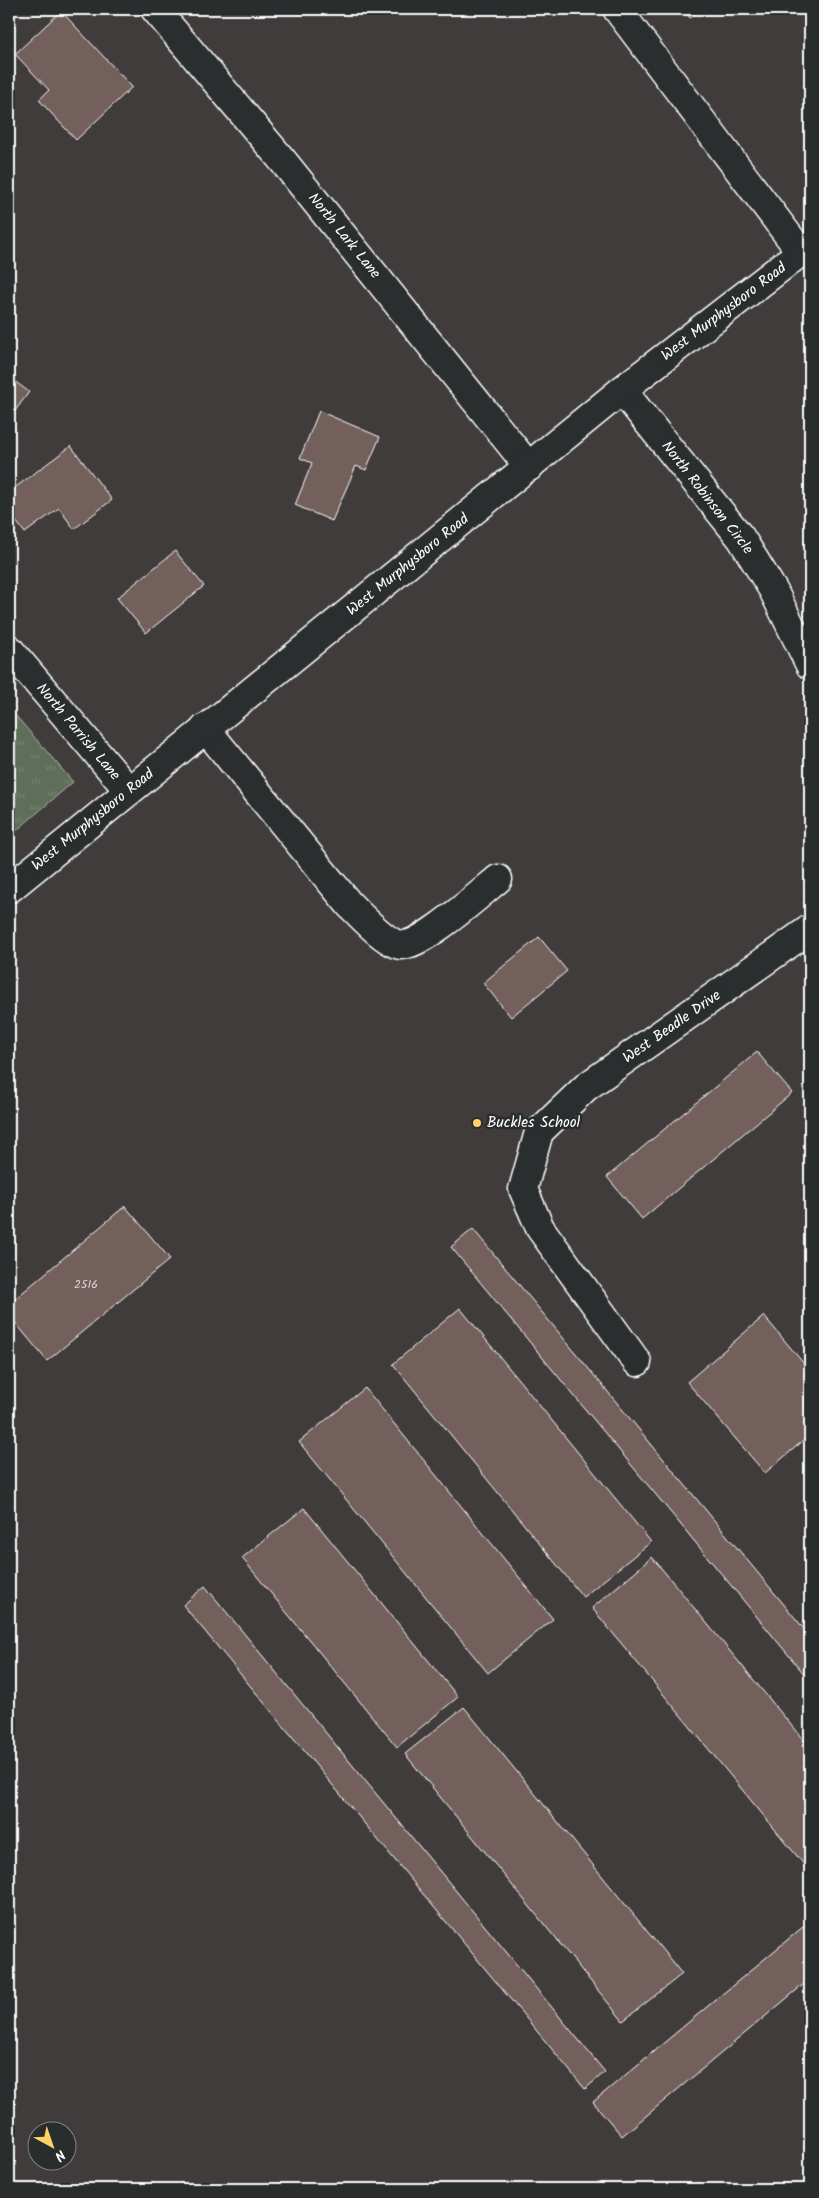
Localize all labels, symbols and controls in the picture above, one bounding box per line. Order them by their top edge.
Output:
street label: North Lark Lane [302,188,387,285]
street label: West Murphysboro Road [656,256,792,367]
street label: North Robinson Circle [655,436,759,560]
street label: West Murphysboro Road [341,508,475,622]
street label: North Parrish Lane [30,678,126,786]
street label: West Murphysboro Road [26,763,160,877]
street label: West Beadle Drive [618,984,726,1070]
place label: Buckles School [487,1111,581,1135]
marker: Buckles School [471,1117,483,1129]
house number: 2516 [74,1275,98,1294]
north arrow [28,2120,78,2170]
text: N [49,2144,70,2167]

